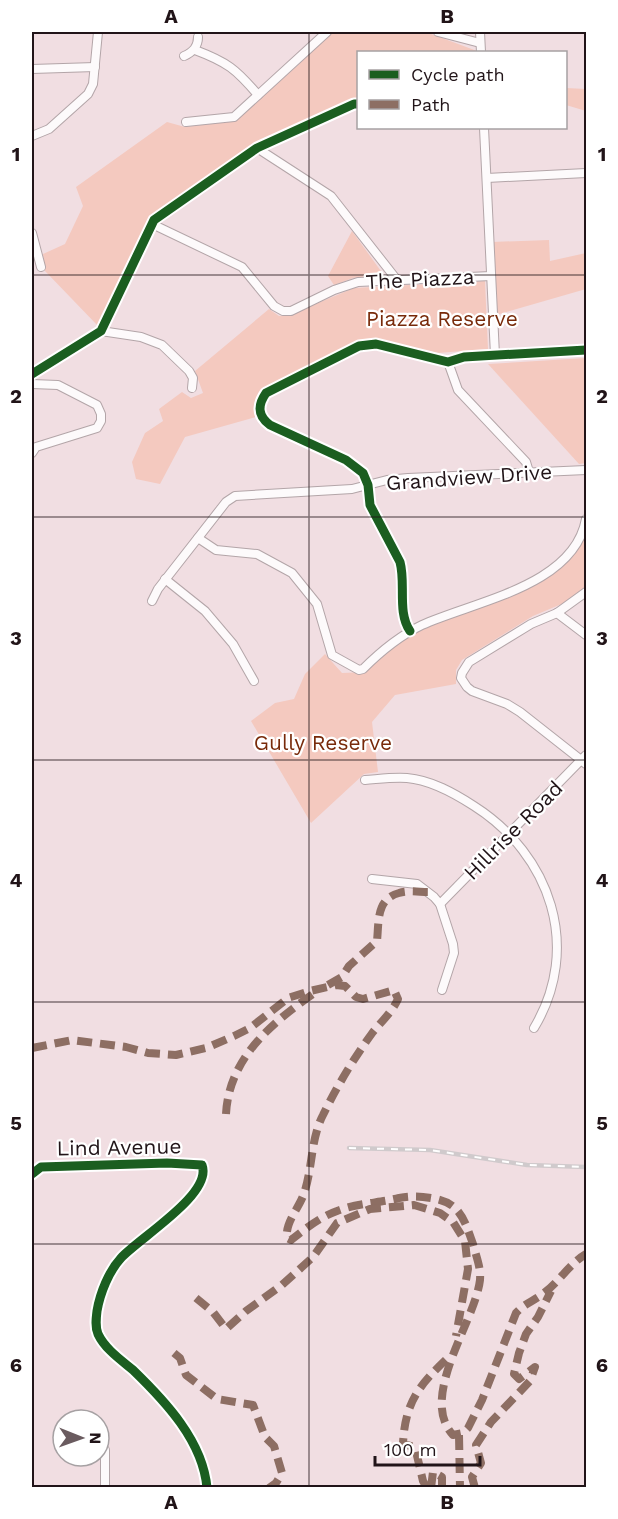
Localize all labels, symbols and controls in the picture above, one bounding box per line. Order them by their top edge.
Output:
text: A [164,4,178,28]
text: B [440,4,454,28]
legend [357,51,567,129]
text: Cycle path [411,64,505,85]
text: Path [411,94,451,115]
text: 1 [12,142,20,166]
text: 1 [598,142,606,166]
street label: The Piazza [365,264,475,294]
park label: Piazza Reserve [366,306,518,331]
text: 2 [10,384,22,408]
text: 2 [596,384,608,408]
street label: Grandview Drive [385,459,553,495]
text: 3 [10,626,22,650]
text: 3 [596,626,608,650]
park label: Gully Reserve [254,730,392,755]
street label: Hillrise Road [458,775,568,885]
text: 4 [10,868,23,892]
text: 4 [596,868,609,892]
text: 5 [10,1111,22,1135]
text: 5 [596,1111,608,1135]
street label: Lind Avenue [56,1133,182,1161]
text: 6 [10,1353,22,1377]
text: 6 [596,1353,608,1377]
north arrow [51,1408,111,1468]
scale bar [375,1429,480,1467]
text: N [86,1432,105,1444]
text: 100 m [384,1439,437,1460]
text: A [164,1490,178,1514]
text: B [440,1490,454,1514]

